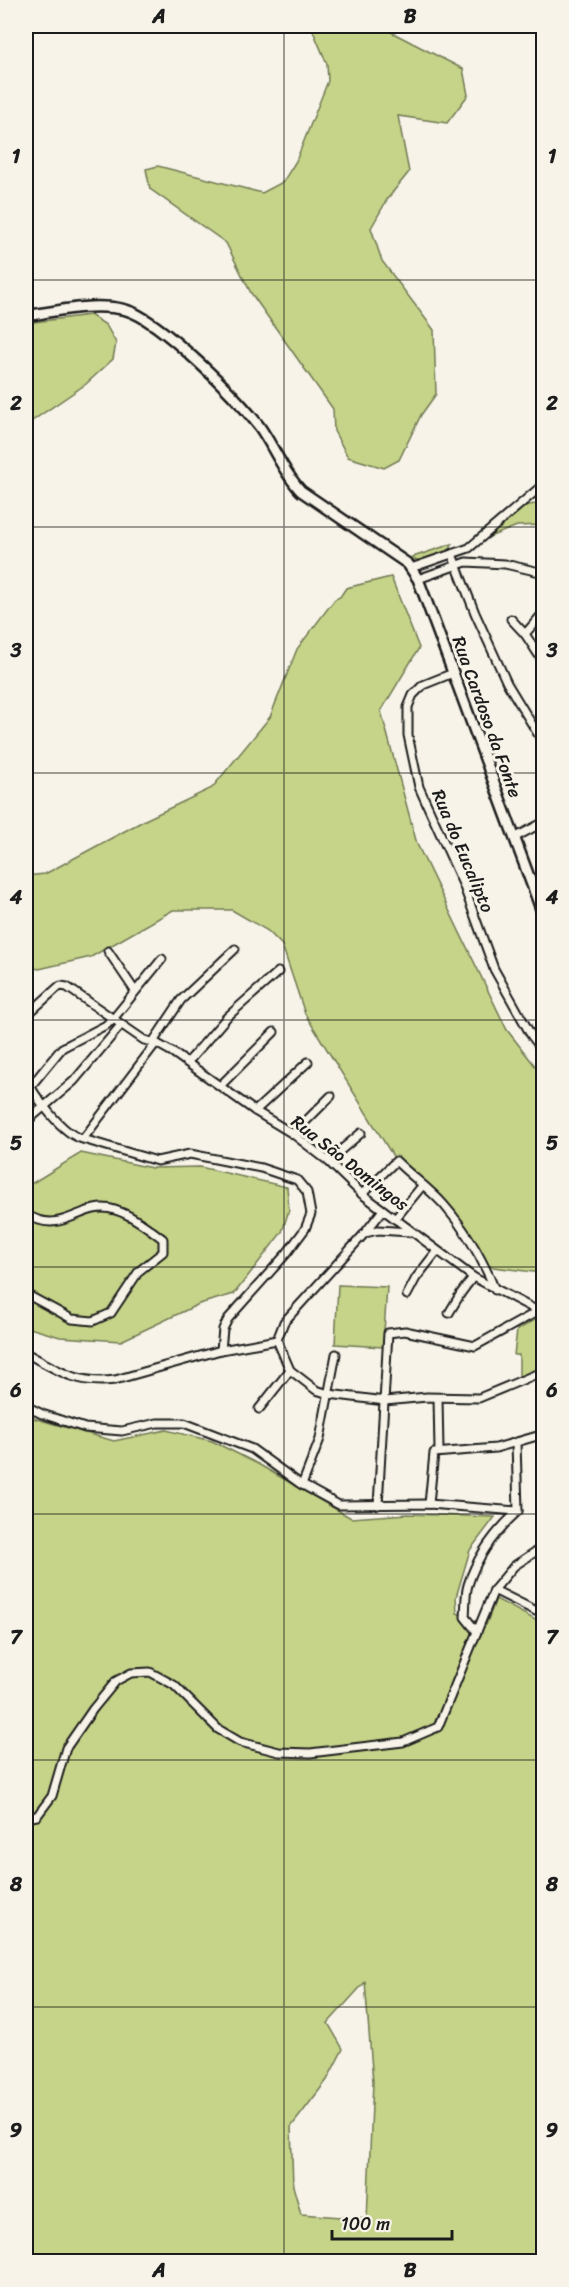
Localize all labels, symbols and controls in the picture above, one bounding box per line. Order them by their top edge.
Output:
text: A [151,0,166,34]
text: B [404,0,417,34]
text: 1 [12,139,21,174]
text: 1 [548,139,557,174]
text: 2 [9,386,22,421]
text: 2 [545,386,558,421]
street label: Rua Cardoso da Fonte [443,632,531,802]
text: 3 [10,633,22,668]
text: 3 [546,633,558,668]
street label: Rua do Eucalipto [423,784,503,918]
text: 4 [9,880,23,915]
text: 4 [545,880,559,915]
street label: Rua São Domingos [284,1106,417,1220]
text: 5 [10,1126,22,1161]
text: 5 [546,1126,558,1161]
text: 6 [9,1373,22,1408]
text: 6 [545,1373,558,1408]
text: 7 [10,1620,23,1655]
text: 7 [546,1620,559,1655]
text: 8 [9,1867,23,1902]
text: 8 [545,1867,559,1902]
text: 9 [10,2113,22,2148]
text: 9 [546,2113,558,2148]
scale bar [332,2203,452,2241]
text: 100 m [341,2208,390,2240]
text: A [151,2253,166,2287]
text: B [404,2253,417,2287]

